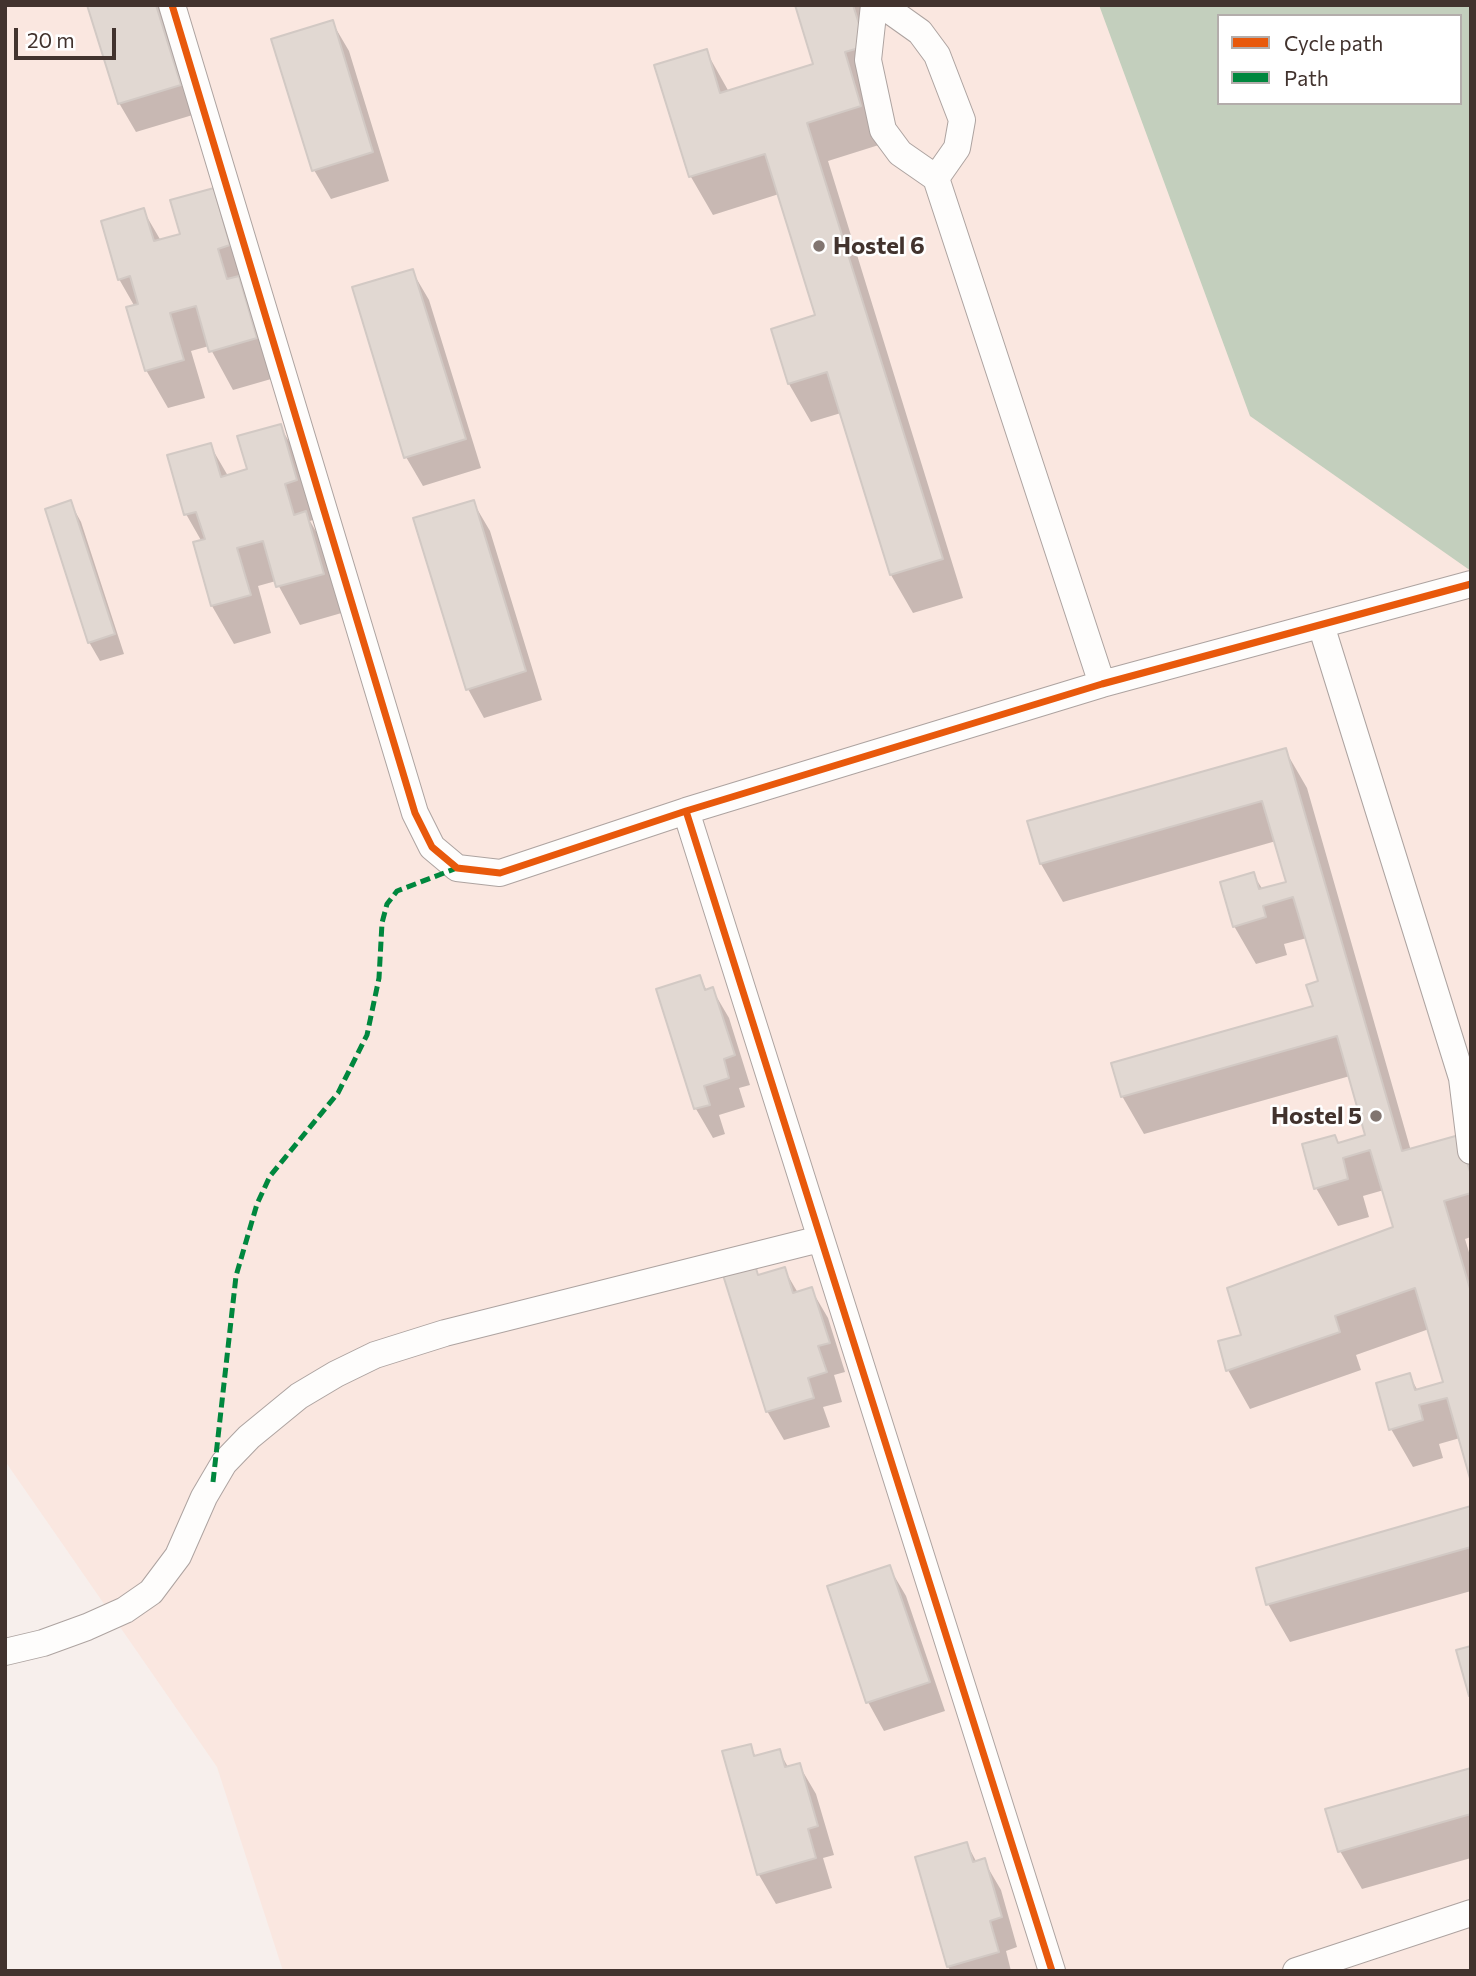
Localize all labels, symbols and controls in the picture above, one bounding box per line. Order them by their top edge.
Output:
scale bar [18,14,119,58]
legend [1217,14,1462,105]
text: 20 m [27,27,75,52]
text: Cycle path [1284,30,1383,55]
text: Path [1284,65,1329,90]
place label: Hostel 6 [833,232,925,260]
marker: Hostel 6 [811,238,827,254]
place label: Hostel 5 [1271,1102,1362,1130]
marker: Hostel 5 [1368,1108,1384,1124]

